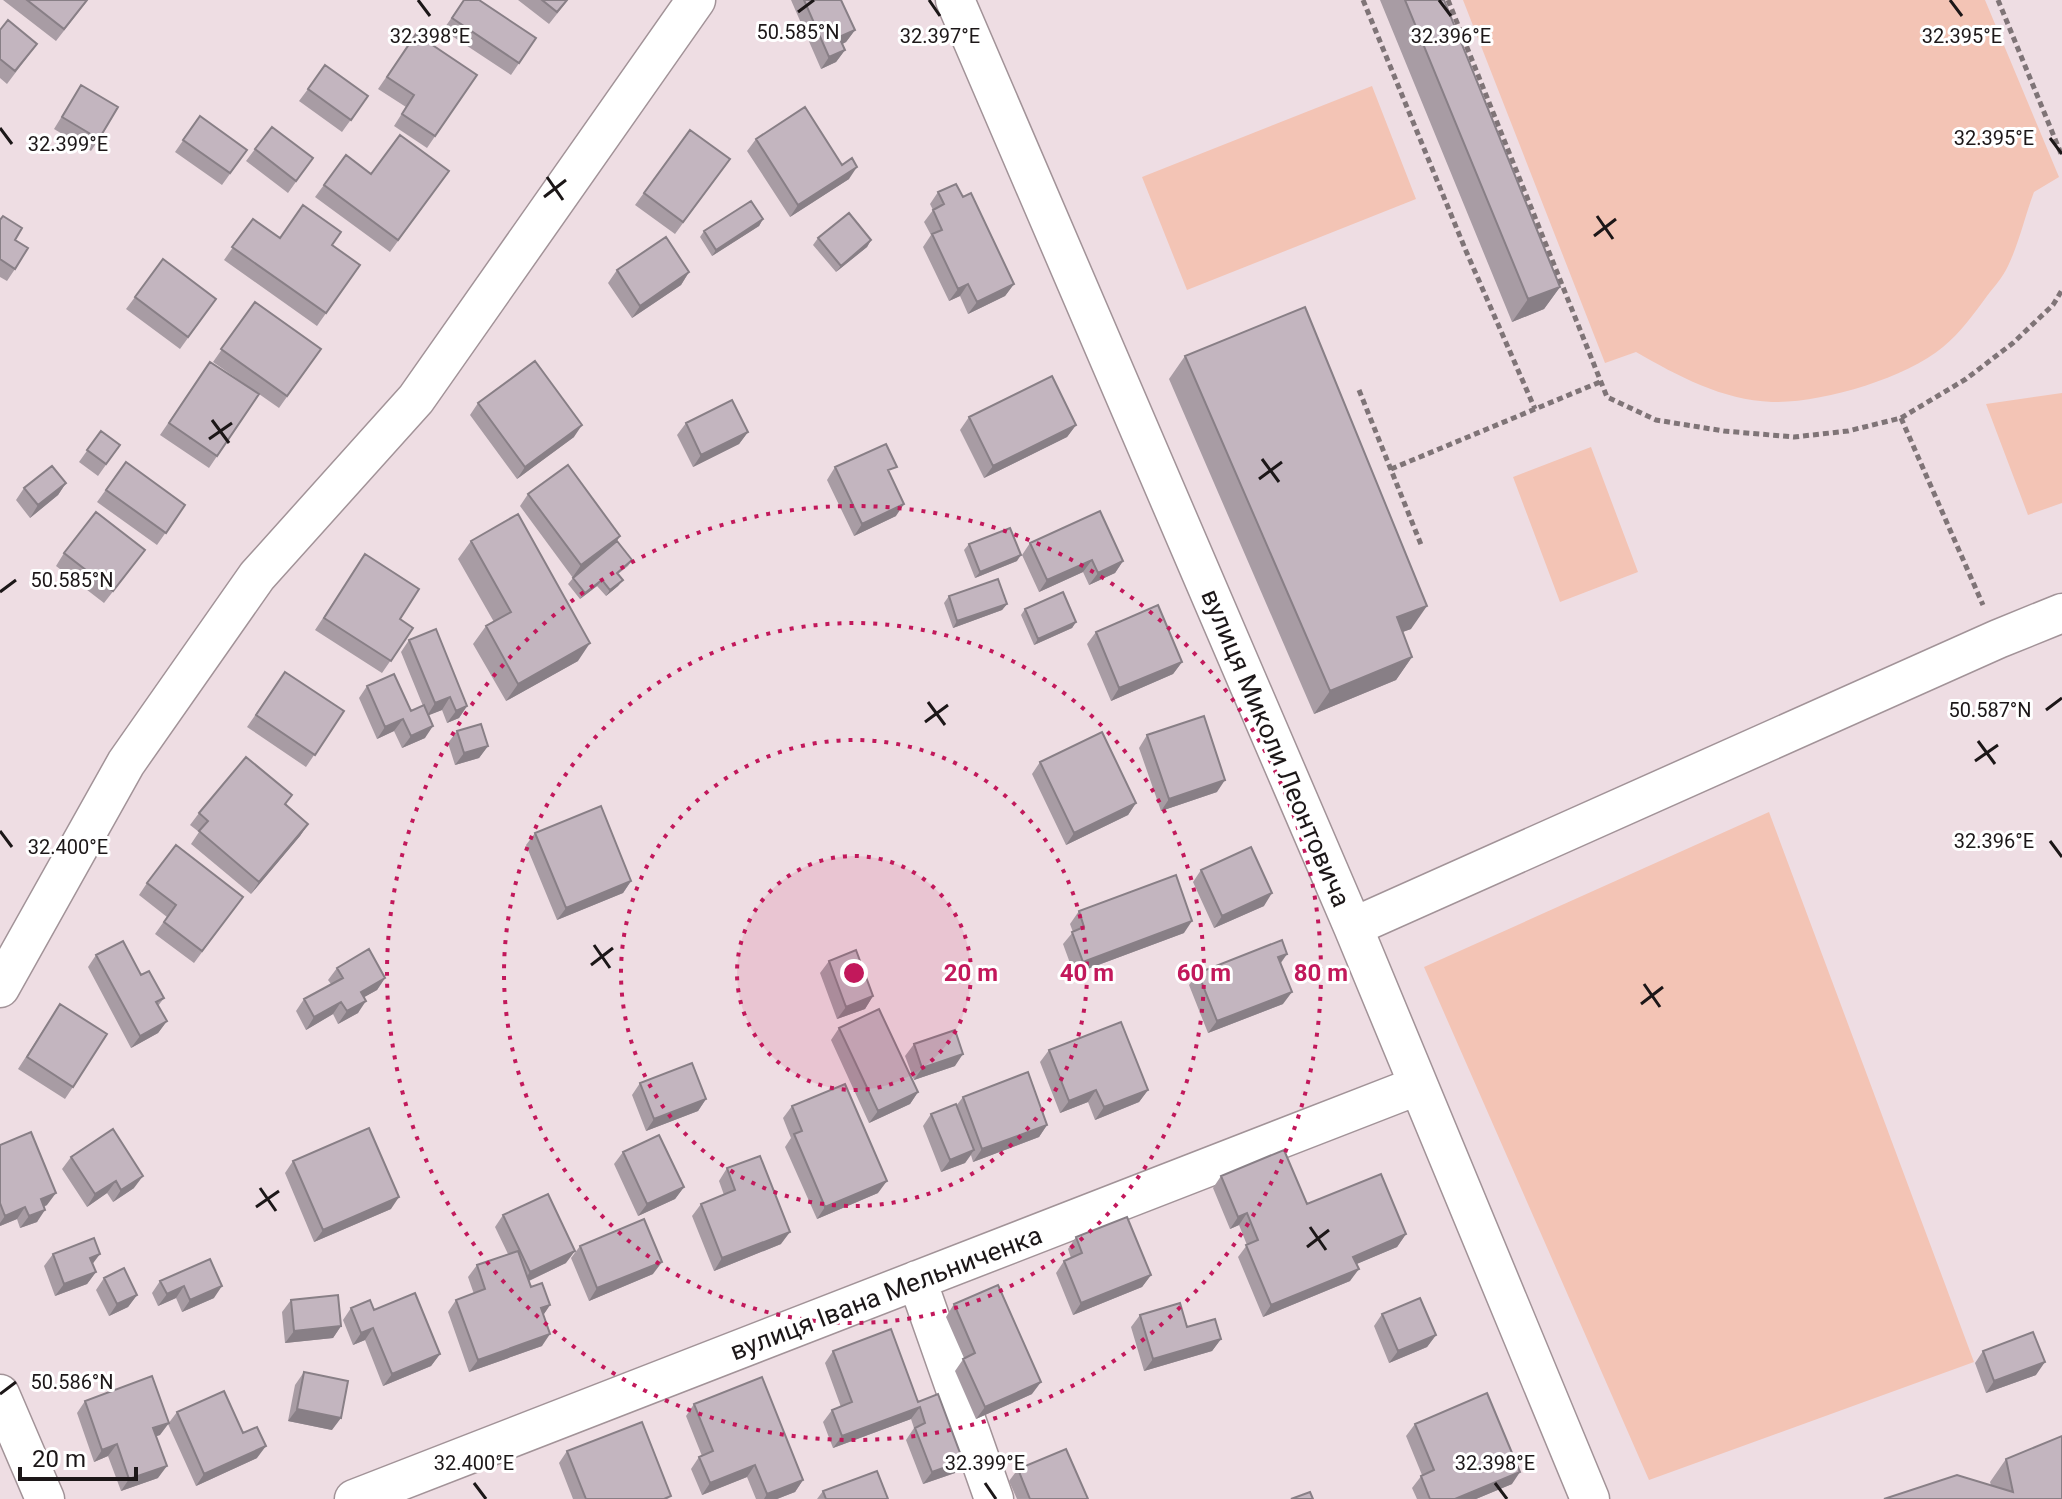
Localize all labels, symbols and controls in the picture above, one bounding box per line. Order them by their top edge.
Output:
text: 50.585°N [756,20,840,44]
text: 32.398°E [390,24,470,48]
text: 32.397°E [900,24,980,48]
text: 32.396°E [1411,24,1491,48]
text: 32.395°E [1922,24,2002,48]
text: 32.395°E [1954,126,2034,150]
text: 32.399°E [28,132,108,156]
text: 50.585°N [30,568,114,592]
street label: вулиця Миколи Леонтовича [1195,585,1357,911]
text: 50.587°N [1948,698,2032,722]
text: 32.396°E [1954,829,2034,853]
text: 32.400°E [28,835,108,859]
centre of rings [840,959,868,987]
text: 20 m [944,959,998,987]
text: 40 m [1060,959,1114,987]
text: 60 m [1177,959,1231,987]
text: 80 m [1294,959,1348,987]
street label: вулиця Івана Мельниченка [726,1220,1046,1366]
text: 50.586°N [30,1370,114,1394]
scale bar [20,1431,136,1481]
text: 20 m [32,1445,86,1473]
text: 32.400°E [434,1451,514,1475]
text: 32.399°E [945,1451,1025,1475]
text: 32.398°E [1455,1451,1535,1475]

